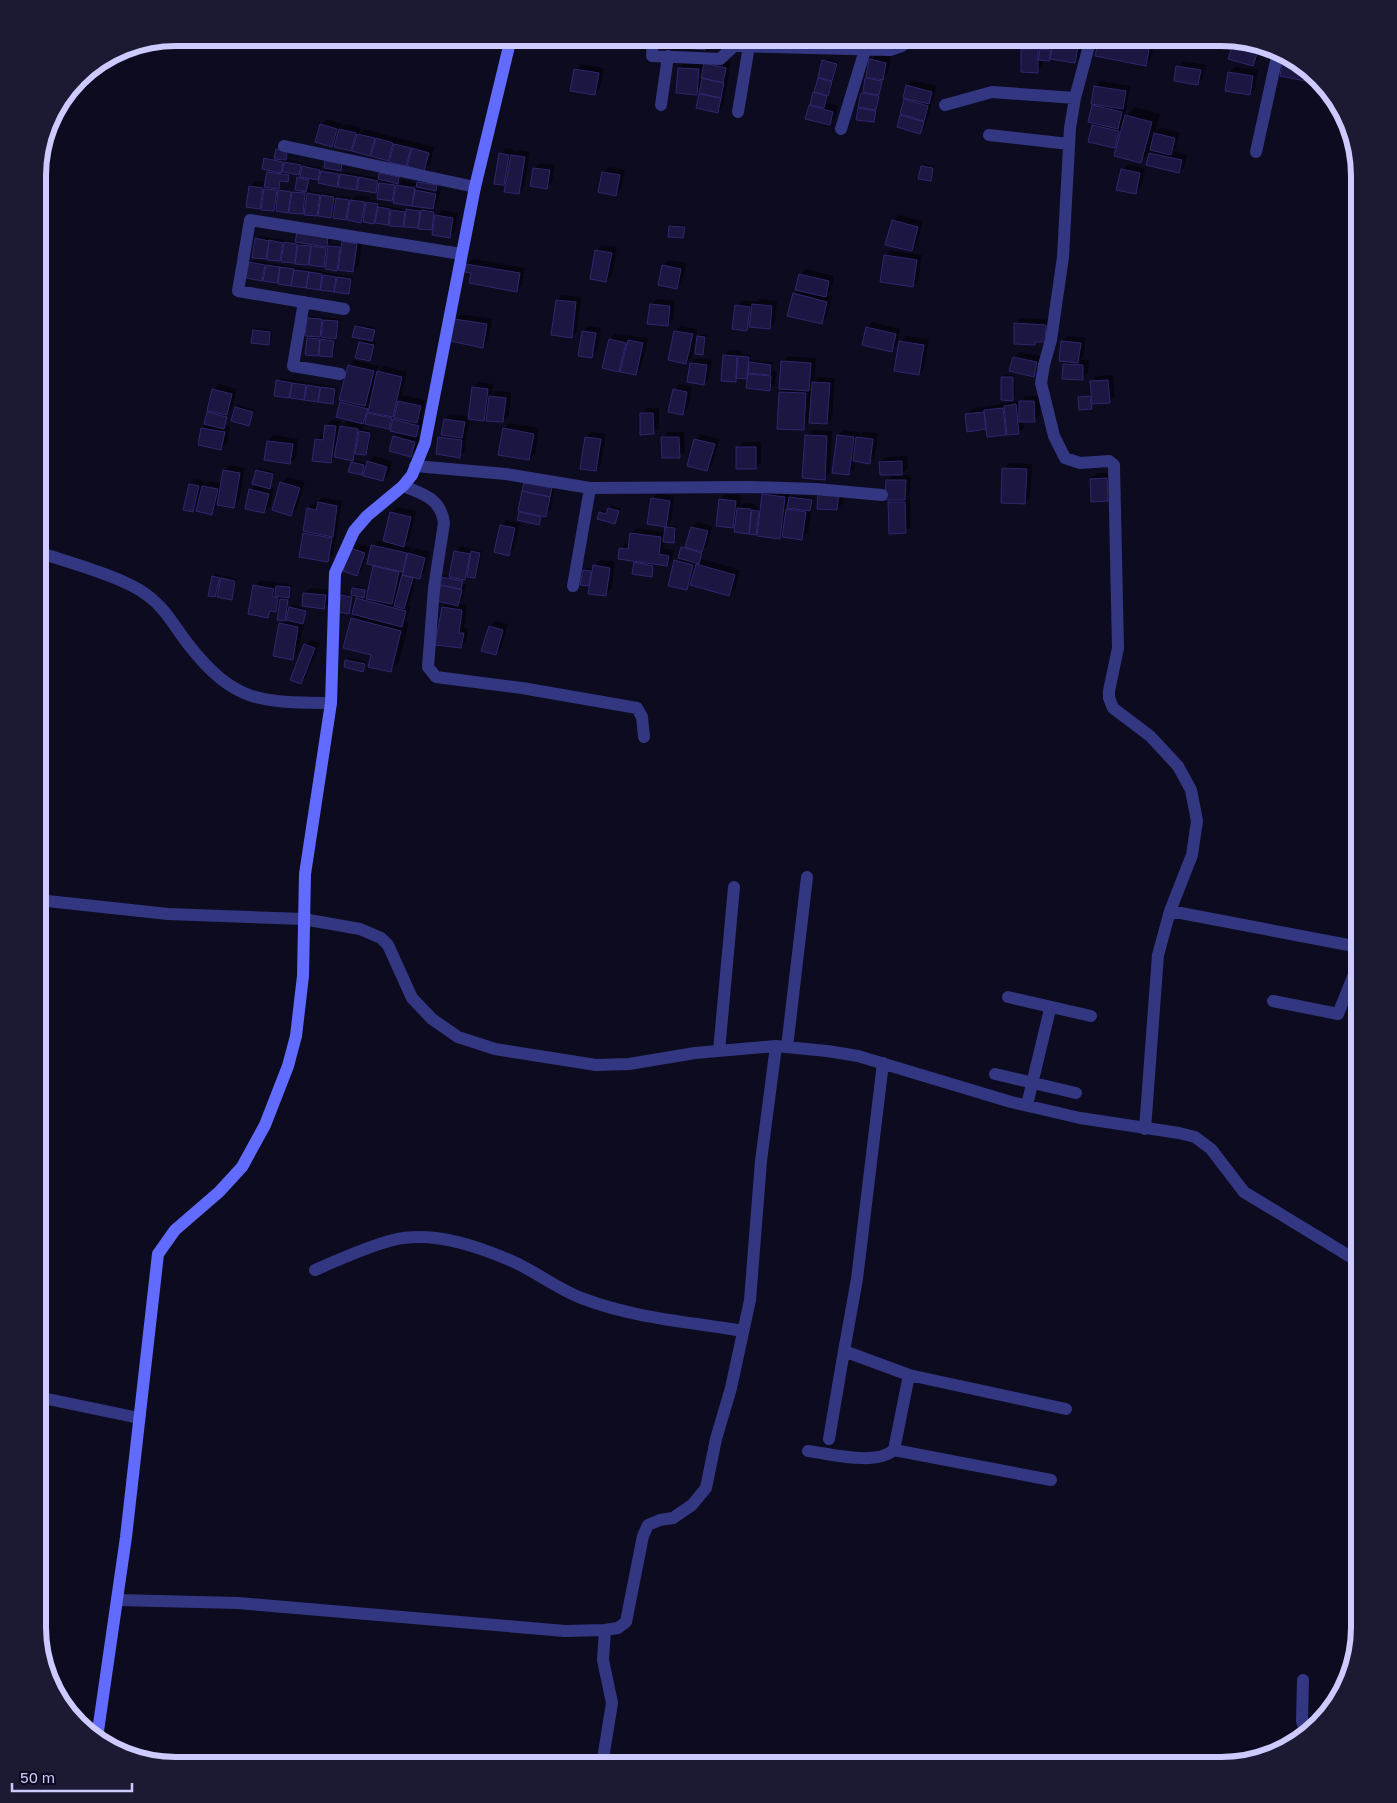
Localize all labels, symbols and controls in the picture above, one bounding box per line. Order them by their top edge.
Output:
scale bar [12,1760,132,1792]
text: 50 m [20,1768,55,1786]

